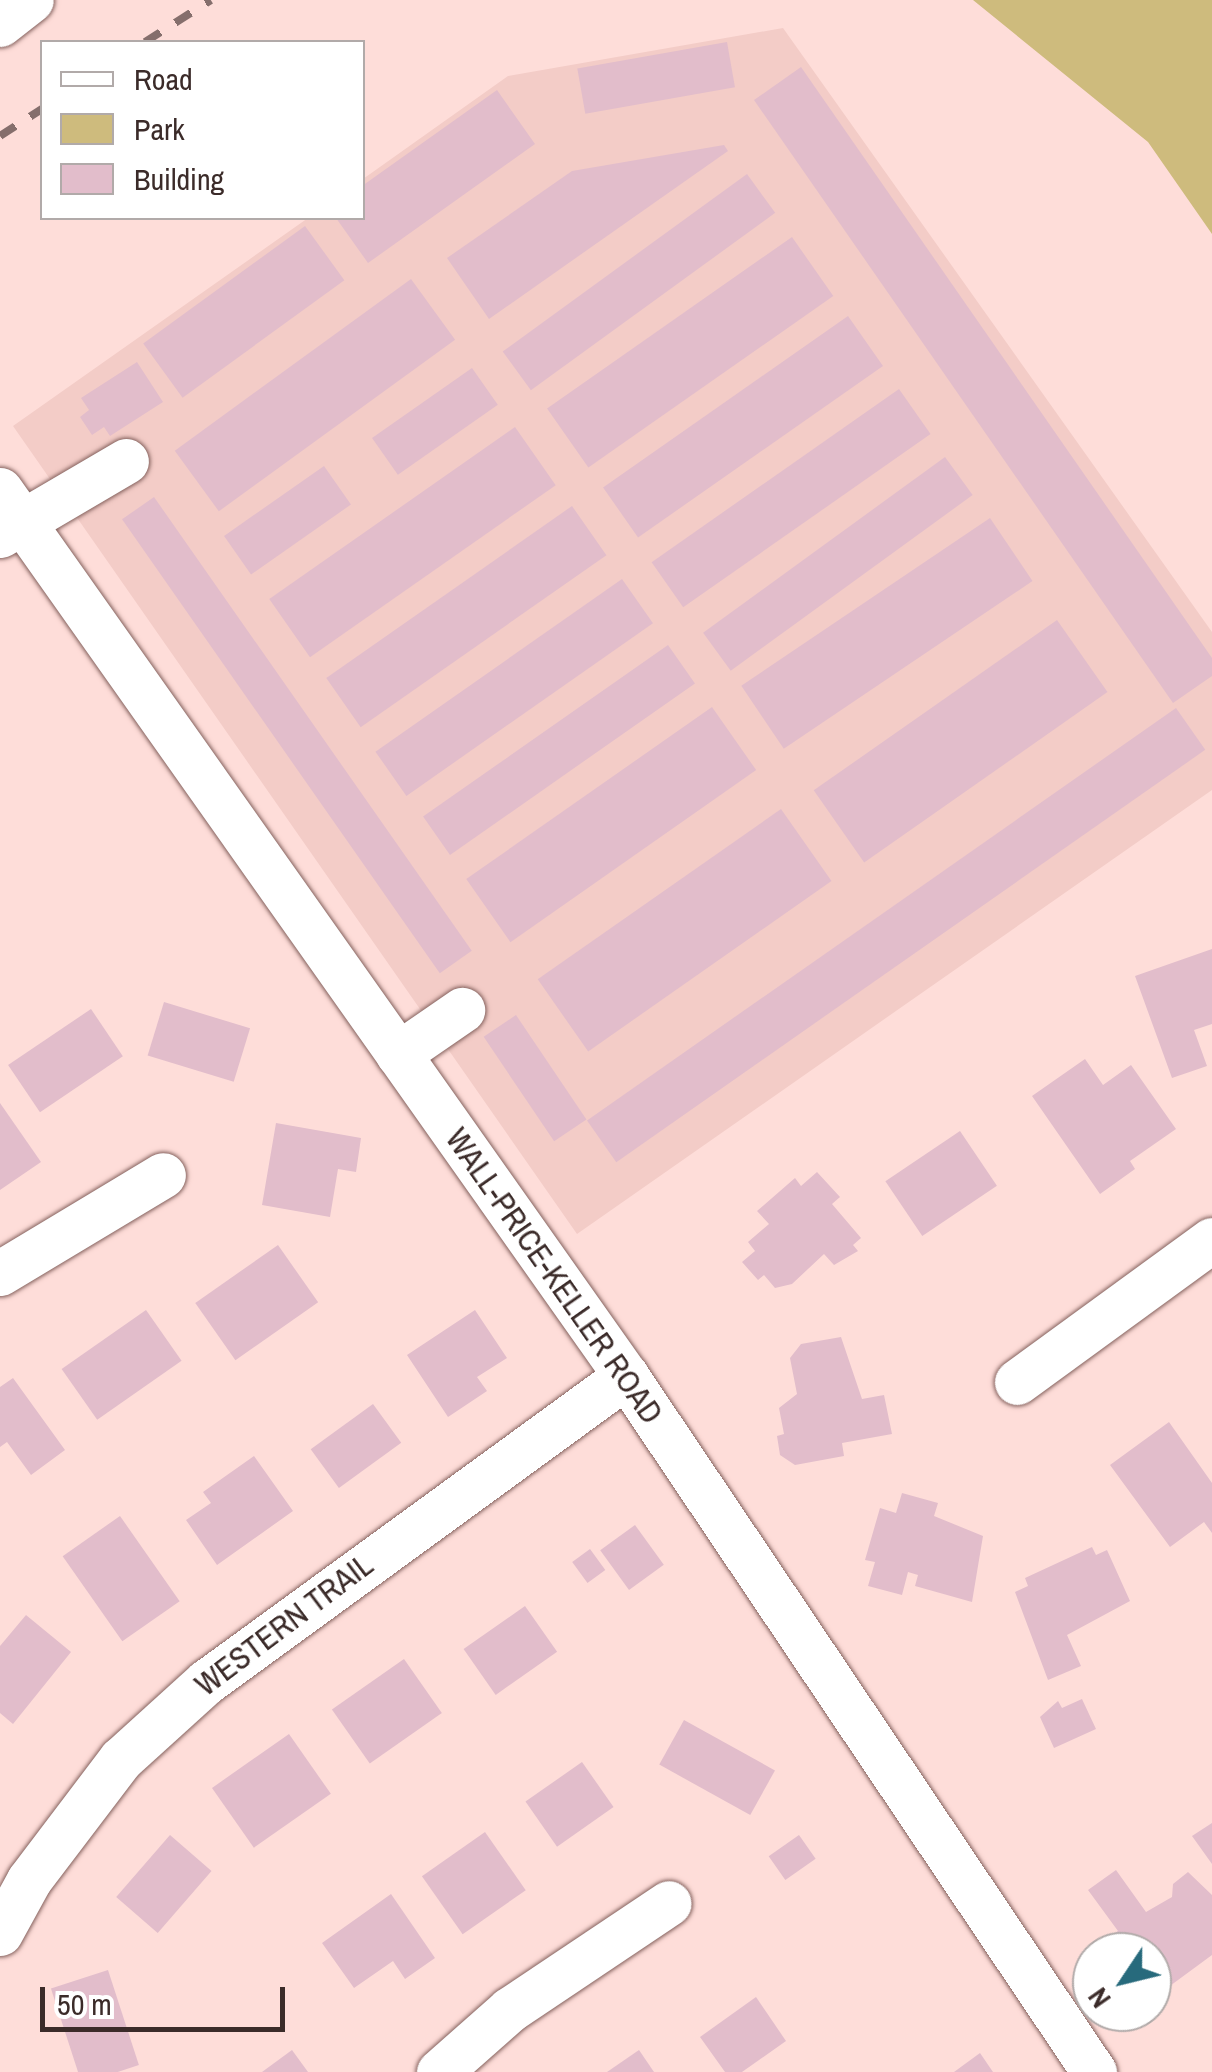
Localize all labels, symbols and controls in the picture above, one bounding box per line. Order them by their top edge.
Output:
legend [40,40,365,220]
text: Road [134,59,193,99]
text: Park [134,109,185,149]
text: Building [134,159,224,199]
street label: WALL-PRICE-KELLER ROAD [437,1121,671,1431]
street label: WESTERN TRAIL [187,1546,381,1704]
north arrow [1072,1932,1172,2032]
scale bar [45,1967,290,2029]
text: N [1079,1980,1119,2016]
text: 50 m [57,1984,112,2024]

